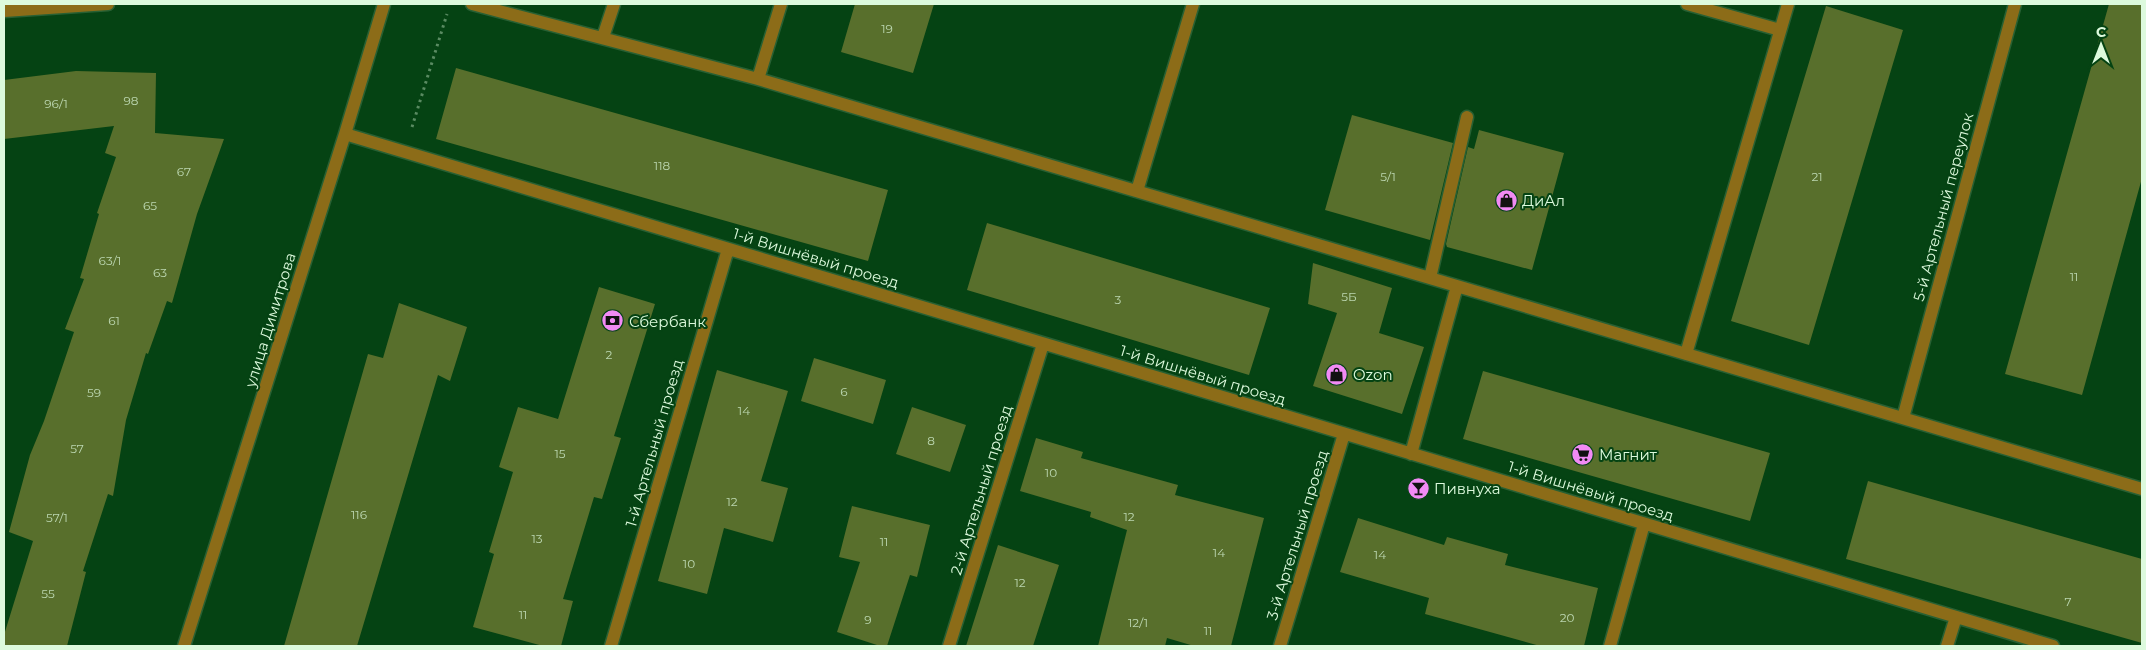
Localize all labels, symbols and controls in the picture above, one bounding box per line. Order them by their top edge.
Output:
north arrow [2076,20,2126,70]
house number: 19 [881,21,893,36]
text: С [2096,23,2106,41]
house number: 98 [124,93,139,108]
house number: 96/1 [44,96,68,111]
street label: 5-й Артельный переулок [1909,111,1977,303]
house number: 118 [654,158,671,173]
house number: 67 [177,164,191,179]
house number: 5/1 [1380,169,1396,184]
house number: 21 [1811,169,1823,184]
shop icon: ДиАл [1494,188,1518,212]
place label: ДиАл [1522,191,1565,210]
house number: 65 [143,198,157,213]
street label: 1-й Вишнёвый проезд [731,224,901,292]
street label: улица Димитрова [240,250,300,391]
house number: 63/1 [99,253,121,268]
house number: 63 [153,265,167,280]
house number: 11 [2070,269,2078,284]
house number: 5Б [1341,289,1357,304]
house number: 3 [1115,292,1122,307]
bank icon: Сбербанк [601,309,625,333]
place label: Сбербанк [629,312,706,331]
house number: 61 [108,313,120,328]
street label: 1-й Вишнёвый проезд [1118,341,1288,409]
house number: 2 [606,347,613,362]
street label: 1-й Артельный проезд [621,357,687,529]
shop icon: Ozon [1325,362,1349,386]
place label: Ozon [1353,365,1393,384]
house number: 6 [840,384,848,399]
house number: 59 [87,385,101,400]
house number: 14 [738,403,750,418]
street label: 2-й Артельный проезд [946,403,1016,577]
house number: 8 [927,433,935,448]
house number: 57 [70,441,84,456]
supermarket icon: Магнит [1571,442,1595,466]
place label: Магнит [1599,445,1658,464]
house number: 15 [554,446,566,461]
street label: 3-й Артельный проезд [1262,448,1332,622]
street label: 1-й Вишнёвый проезд [1506,457,1676,525]
house number: 10 [1045,465,1057,480]
bar icon: Пивнуха [1406,476,1430,500]
place label: Пивнуха [1434,479,1501,498]
house number: 12 [726,494,738,509]
house number: 116 [351,507,367,522]
house number: 12 [1123,509,1135,524]
house number: 57/1 [46,510,68,525]
house number: 13 [531,531,543,546]
house number: 11 [880,534,888,549]
house number: 14 [1213,545,1225,560]
house number: 14 [1374,547,1386,562]
house number: 10 [683,556,695,571]
house number: 12 [1014,575,1026,590]
house number: 55 [41,586,55,601]
house number: 7 [2064,594,2072,609]
house number: 11 [519,607,527,622]
house number: 20 [1560,610,1574,625]
house number: 9 [864,612,872,627]
house number: 12/1 [1128,615,1148,630]
house number: 11 [1204,623,1212,638]

